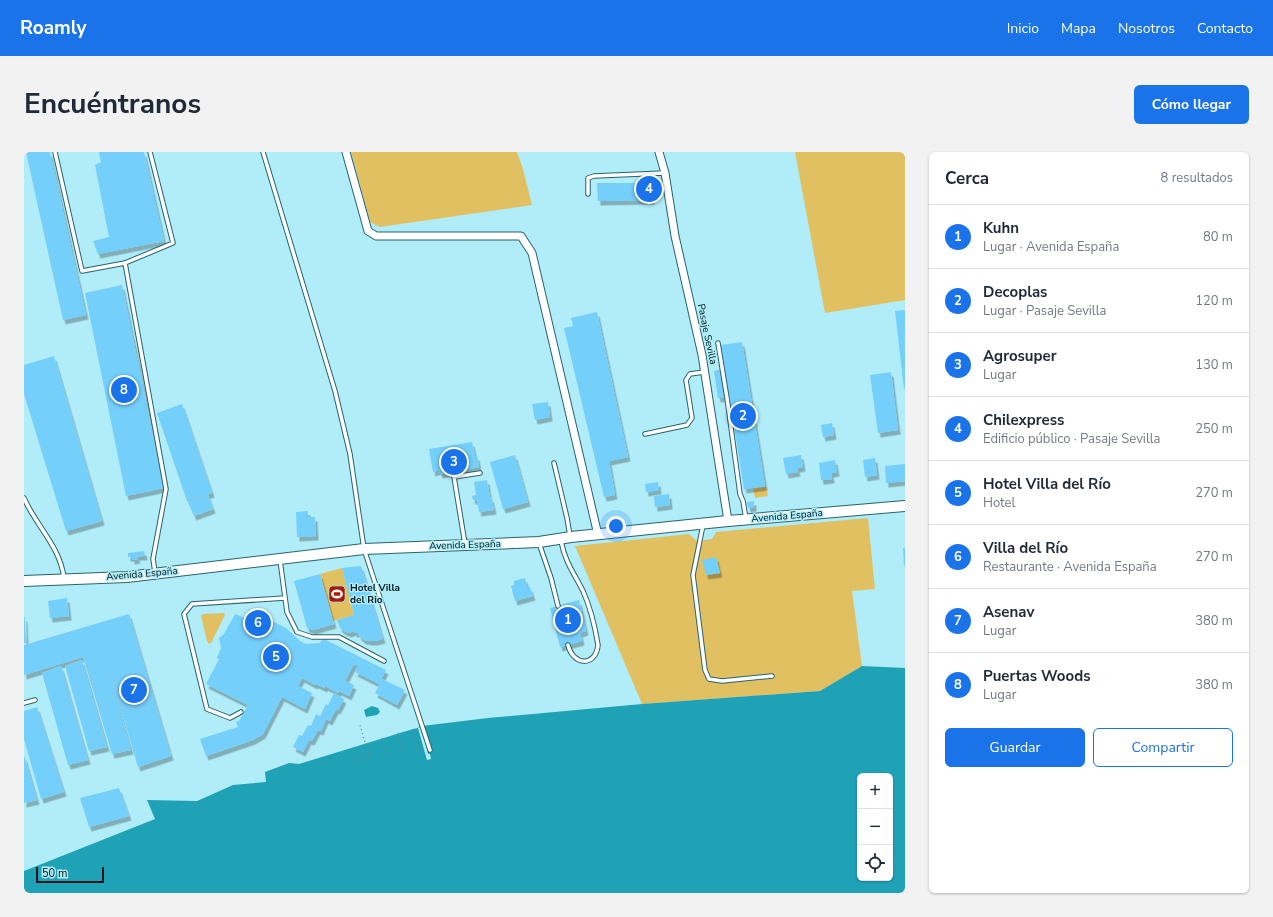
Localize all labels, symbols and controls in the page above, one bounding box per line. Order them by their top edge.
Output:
text: Roamly [20,15,87,41]
text: Inicio [1007,19,1039,38]
text: Mapa [1061,19,1096,38]
text: Nosotros [1118,19,1175,38]
text: Contacto [1197,19,1253,38]
text: Encuéntranos [24,85,201,123]
button: Cómo llegar [1134,85,1249,124]
text: Cerca [945,167,989,190]
text: 8 resultados [1161,169,1233,187]
pin: 4 [636,174,662,204]
text: Kuhn [983,218,1019,238]
text: 1 [954,228,962,246]
text: 80 m [1203,228,1233,246]
text: Lugar · Avenida España [983,238,1119,256]
text: Decoplas [983,282,1047,302]
text: 2 [954,292,962,310]
text: 120 m [1195,292,1233,310]
street label: Pasaje Sevilla [694,302,720,366]
text: Lugar · Pasaje Sevilla [983,302,1106,320]
text: Agrosuper [983,346,1057,366]
text: 3 [954,356,962,374]
text: 130 m [1195,356,1233,374]
text: Lugar [983,366,1016,384]
pin: 8 [111,375,137,405]
pin: 2 [730,401,756,431]
text: Chilexpress [983,410,1064,430]
text: 4 [954,420,962,438]
text: 250 m [1195,420,1233,438]
text: Edificio público · Pasaje Sevilla [983,430,1160,448]
pin: 3 [441,447,467,477]
text: Hotel Villa del Río [983,474,1111,494]
text: 5 [954,484,962,502]
text: 270 m [1195,484,1233,502]
text: Hotel [983,494,1015,512]
street label: Avenida España [751,506,823,526]
your location [606,516,626,536]
street label: Avenida España [429,537,501,553]
text: Villa del Río [983,538,1068,558]
text: 6 [954,548,962,566]
text: 270 m [1195,548,1233,566]
text: Restaurante · Avenida España [983,558,1157,576]
street label: Avenida España [106,564,178,584]
place label: Hotel Villa del Rio [350,581,400,607]
sports icon: Hotel Villa del Rio [327,584,347,604]
text: Asenav [983,602,1034,622]
pin: 1 [555,605,581,635]
pin: 6 [245,608,271,638]
text: 7 [954,612,962,630]
text: 380 m [1195,612,1233,630]
text: Lugar [983,622,1016,640]
pin: 5 [263,642,289,672]
text: Puertas Woods [983,666,1090,686]
pin: 7 [121,675,147,705]
text: 8 [954,676,962,694]
text: 380 m [1195,676,1233,694]
text: Lugar [983,686,1016,704]
button: Guardar [945,728,1085,767]
button: Compartir [1093,728,1233,767]
map controls [857,773,893,881]
button: + [857,773,893,809]
button: − [857,809,893,845]
button: locate [857,845,893,881]
scale bar [36,865,104,884]
text: 50 m [42,866,67,881]

